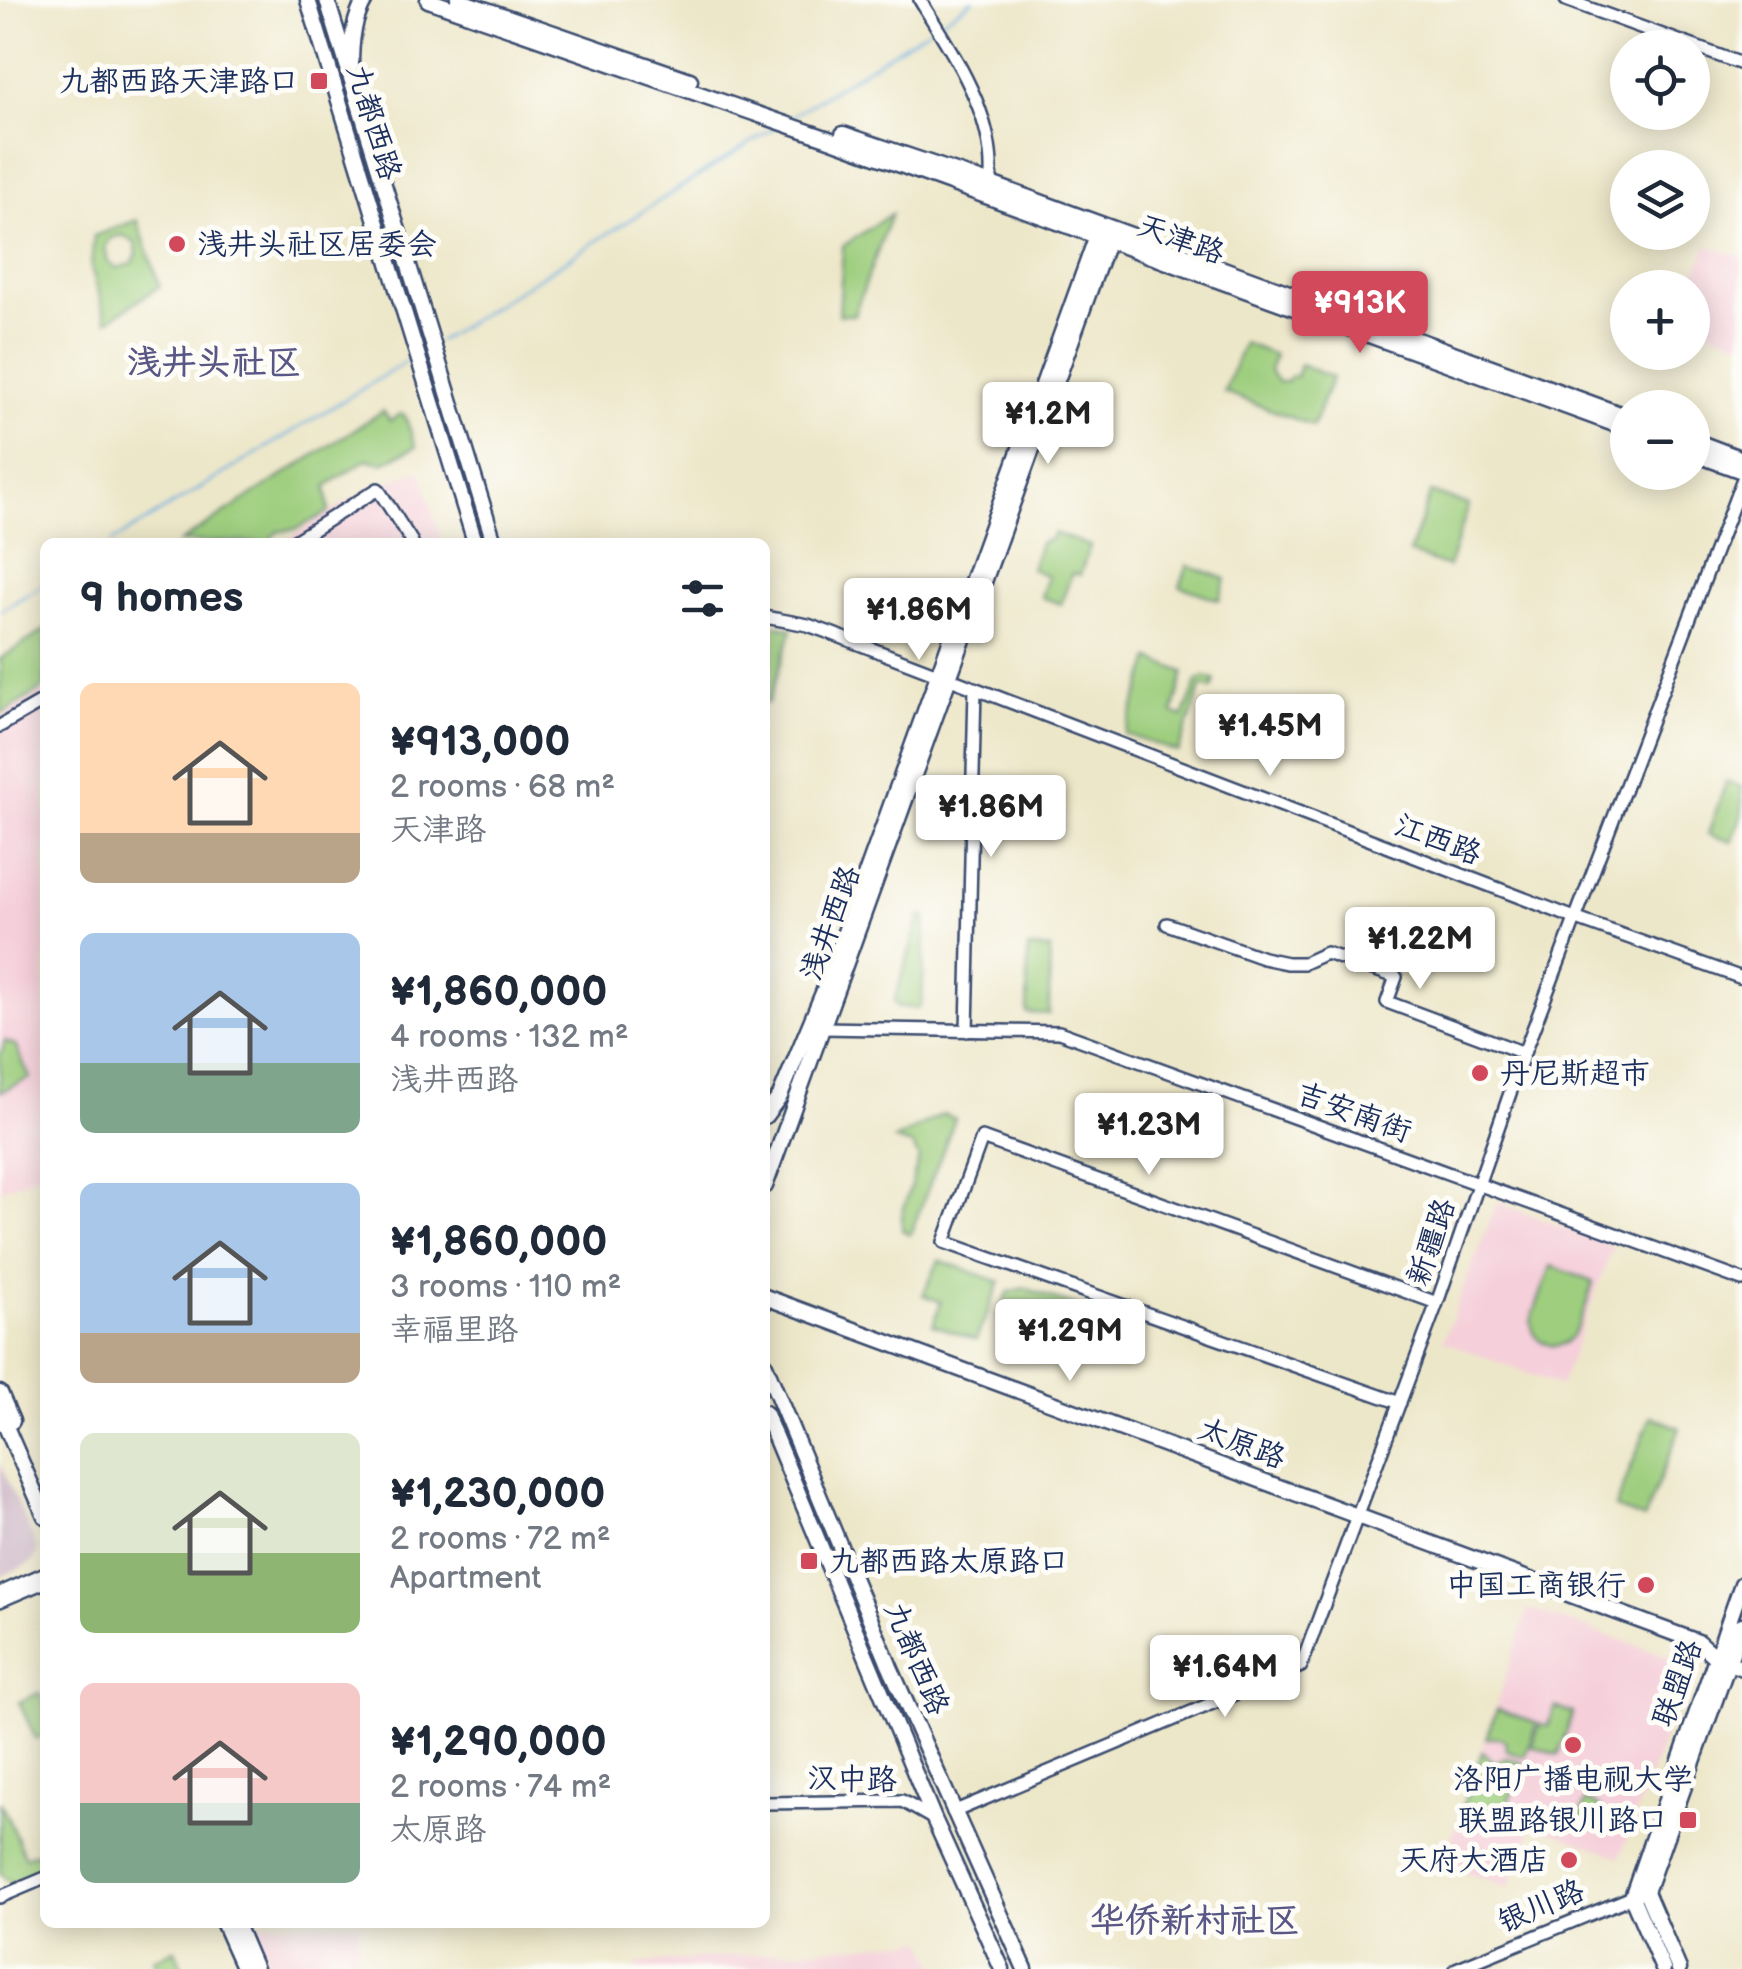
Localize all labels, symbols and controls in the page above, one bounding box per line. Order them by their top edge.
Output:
map controls [1610,30,1710,490]
button: locate [1610,30,1710,130]
street label: 九都西路 [338,60,408,185]
place label: 九都西路天津路口 [59,64,299,100]
marker: 九都西路天津路口 [308,70,330,92]
button: layers [1610,150,1710,250]
street label: 天津路 [1132,208,1229,272]
place label: 浅井头社区居委会 [197,227,437,263]
marker: 浅井头社区居委会 [166,233,188,255]
button: + [1610,270,1710,370]
pin: ¥913K [1290,271,1430,356]
text: ¥913K [1314,284,1406,323]
district label: 浅井头社区 [126,342,302,385]
pin: ¥1.2M [978,382,1118,467]
button: − [1610,390,1710,490]
text: ¥1.2M [1005,395,1091,434]
icon: filters [675,571,730,626]
text: 9 homes [80,573,243,624]
pin: ¥1.86M [838,578,1000,663]
text: ¥1.86M [866,591,972,630]
pin: ¥1.45M [1189,694,1351,779]
text: ¥1.45M [1217,707,1323,746]
text: ¥913,000 [390,717,570,768]
icon: home [160,723,280,843]
text: 2 rooms · 68 m² [390,768,615,807]
pin: ¥1.86M [910,775,1072,860]
text: ¥1.86M [938,788,1044,827]
street label: 江西路 [1389,807,1486,873]
text: 天津路 [390,811,486,850]
street label: 浅井西路 [794,861,868,986]
pin: ¥1.22M [1339,907,1501,992]
text: ¥1.22M [1367,920,1473,959]
text: ¥1,860,000 [390,967,608,1018]
icon: home [160,973,280,1093]
text: 4 rooms · 132 m² [390,1018,628,1057]
place label: 丹尼斯超市 [1500,1056,1650,1092]
text: 浅井西路 [390,1061,518,1100]
marker: 丹尼斯超市 [1469,1062,1491,1084]
street label: 吉安南街 [1291,1076,1416,1150]
pin: ¥1.23M [1068,1093,1230,1178]
text: ¥1.23M [1097,1106,1201,1145]
street label: 新疆路 [1400,1194,1464,1291]
text: ¥1,860,000 [390,1217,608,1268]
icon: home [160,1223,280,1343]
text: 3 rooms · 110 m² [390,1268,621,1307]
pin: ¥1.29M [989,1299,1151,1384]
text: 幸福里路 [390,1311,518,1350]
text: ¥1.29M [1017,1312,1123,1351]
street label: 太原路 [1193,1411,1290,1477]
text: ¥1,230,000 [390,1469,605,1520]
icon: home [160,1473,280,1593]
text: 2 rooms · 72 m² [390,1520,611,1559]
place label: 九都西路太原路口 [829,1544,1069,1580]
marker: 九都西路太原路口 [798,1550,820,1572]
text: Apartment [390,1559,541,1598]
place label: 中国工商银行 [1446,1568,1626,1604]
marker: 中国工商银行 [1635,1574,1657,1596]
street label: 九都西路 [876,1596,956,1721]
pin: ¥1.64M [1144,1635,1306,1720]
street label: 联盟路 [1646,1635,1710,1732]
text: ¥1.64M [1172,1648,1278,1687]
text: ¥1,290,000 [390,1717,607,1768]
icon: home [160,1723,280,1843]
marker: 洛阳广播电视大学 [1562,1734,1584,1756]
street label: 汉中路 [807,1761,897,1799]
place label: 洛阳广播电视大学 [1453,1762,1693,1798]
text: 2 rooms · 74 m² [390,1768,611,1807]
place label: 联盟路银川路口 [1458,1803,1668,1839]
marker: 联盟路银川路口 [1677,1809,1699,1831]
text: 太原路 [390,1811,486,1850]
place label: 天府大酒店 [1399,1843,1549,1879]
marker: 天府大酒店 [1558,1849,1580,1871]
street label: 银川路 [1493,1873,1590,1941]
district label: 华侨新村社区 [1090,1900,1300,1943]

